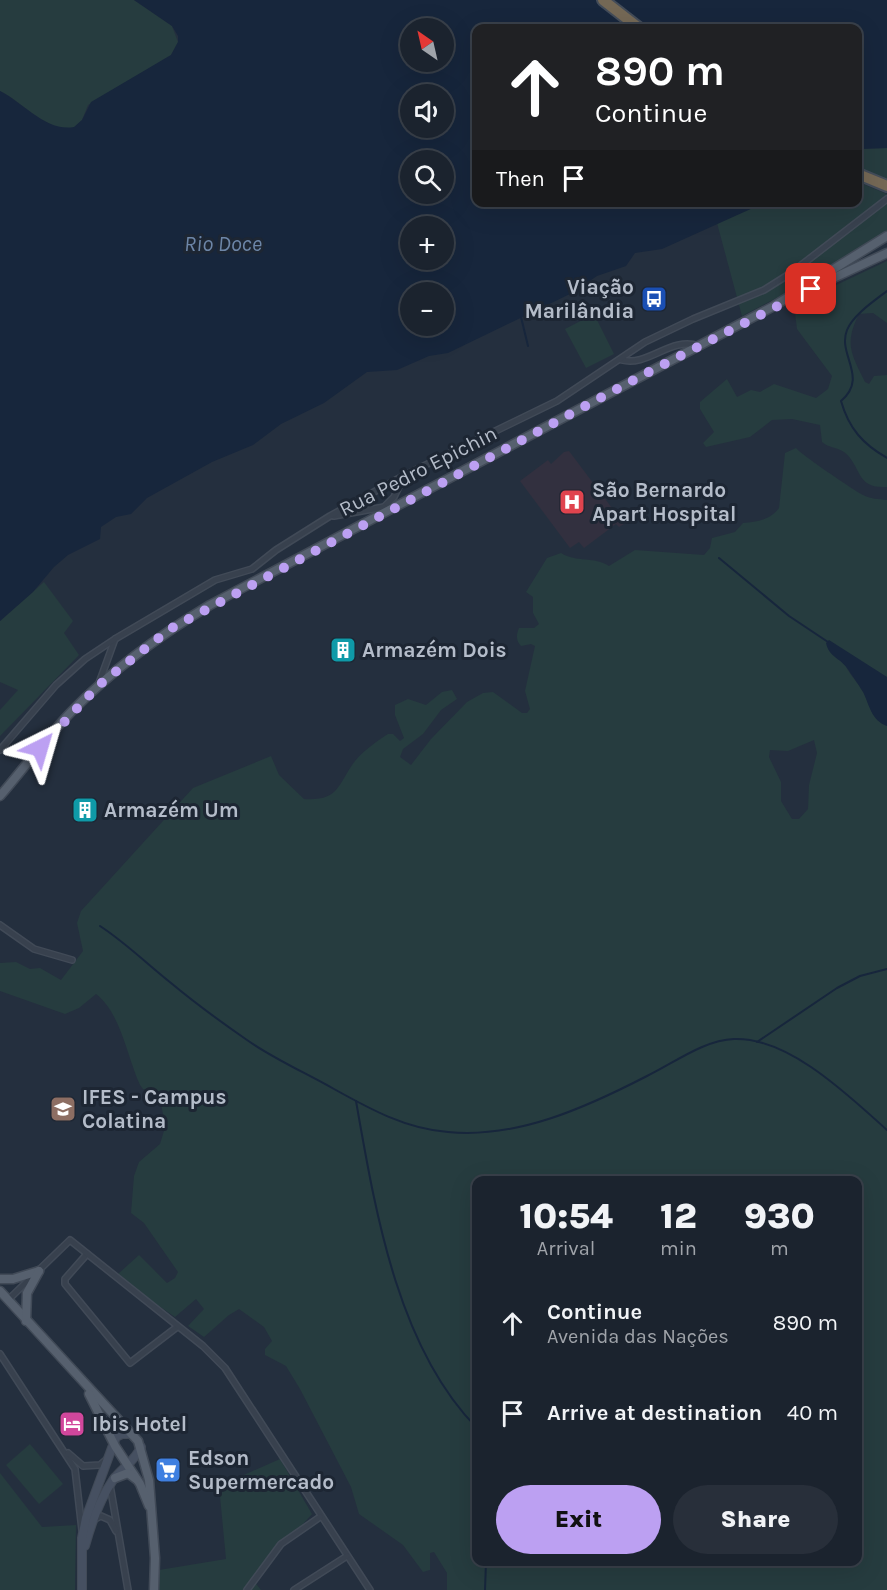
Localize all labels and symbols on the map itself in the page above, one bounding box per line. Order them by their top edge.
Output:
north arrow [400,18,454,72]
water label: Rio Doce [184,231,262,257]
pin [785,263,836,314]
place label: Viação Marilândia [524,275,634,323]
bus stop icon: Viação Marilândia [639,284,669,314]
street label: Rua Pedro Epichin [335,421,501,521]
place label: São Bernardo Apart Hospital [592,478,737,526]
hospital icon: São Bernardo Apart Hospital [557,487,587,517]
building icon: Armazém Dois [328,635,358,665]
place label: Armazém Dois [362,638,507,662]
position arrow [8,716,72,780]
building icon: Armazém Um [70,795,100,825]
place label: Armazém Um [104,798,239,822]
place label: IFES - Campus Colatina [82,1085,227,1133]
school or university icon: IFES - Campus Colatina [48,1094,78,1124]
hotel icon: Ibis Hotel [57,1409,87,1439]
place label: Ibis Hotel [92,1412,187,1436]
place label: Edson Supermercado [188,1446,334,1494]
supermarket icon: Edson Supermercado [153,1455,183,1485]

